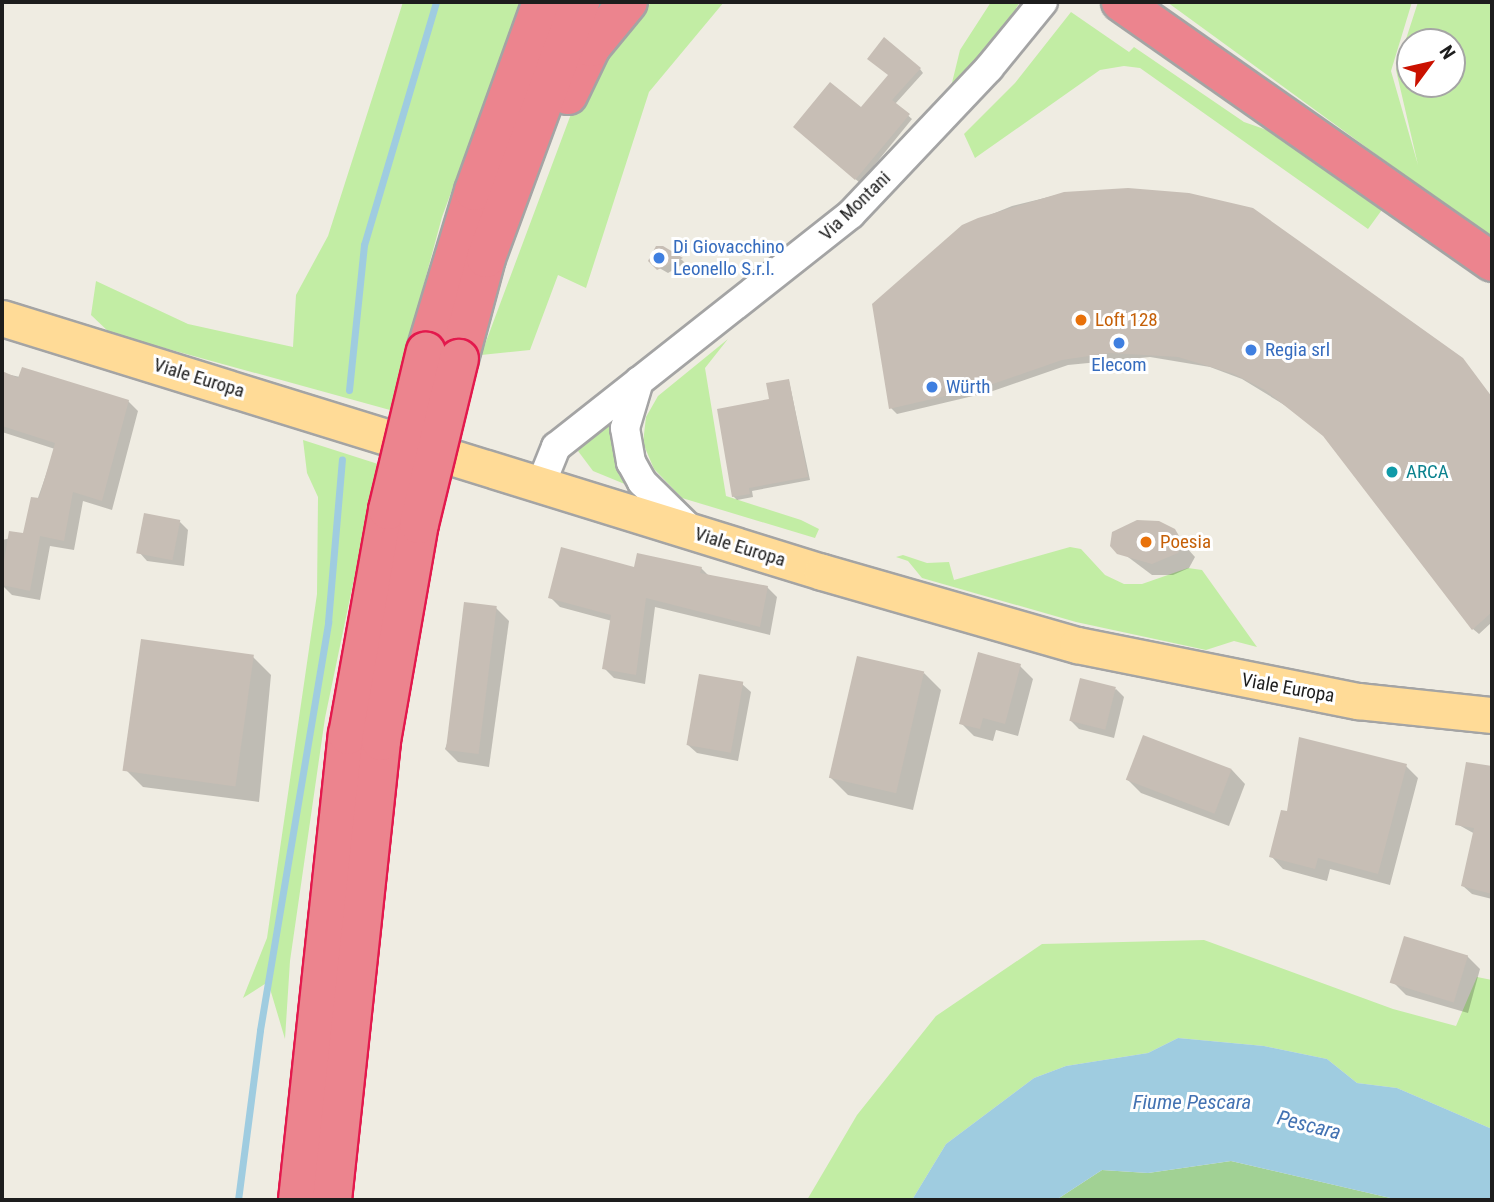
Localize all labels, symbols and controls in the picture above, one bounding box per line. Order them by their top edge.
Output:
north arrow [1396,28,1466,98]
text: N [1435,41,1460,64]
street label: Via Montani [815,167,895,245]
place label: Di Giovacchino Leonello S.r.l. [673,236,784,280]
marker: Di Giovacchino Leonello S.r.l. [651,250,667,266]
place label: Loft 128 [1095,309,1158,331]
marker: Loft 128 [1073,312,1089,328]
marker: Elecom [1111,335,1127,351]
place label: Regia srl [1265,339,1330,361]
marker: Regia srl [1243,342,1259,358]
street label: Viale Europa [151,353,247,403]
place label: Elecom [1091,354,1147,376]
place label: Würth [946,376,991,398]
marker: Würth [924,379,940,395]
place label: ARCA [1406,461,1449,483]
marker: ARCA [1384,464,1400,480]
street label: Viale Europa [692,522,788,572]
place label: Poesia [1160,531,1211,553]
marker: Poesia [1138,534,1154,550]
street label: Viale Europa [1240,669,1336,707]
water label: Fiume Pescara [1133,1089,1251,1115]
water label: Pescara [1275,1105,1343,1145]

